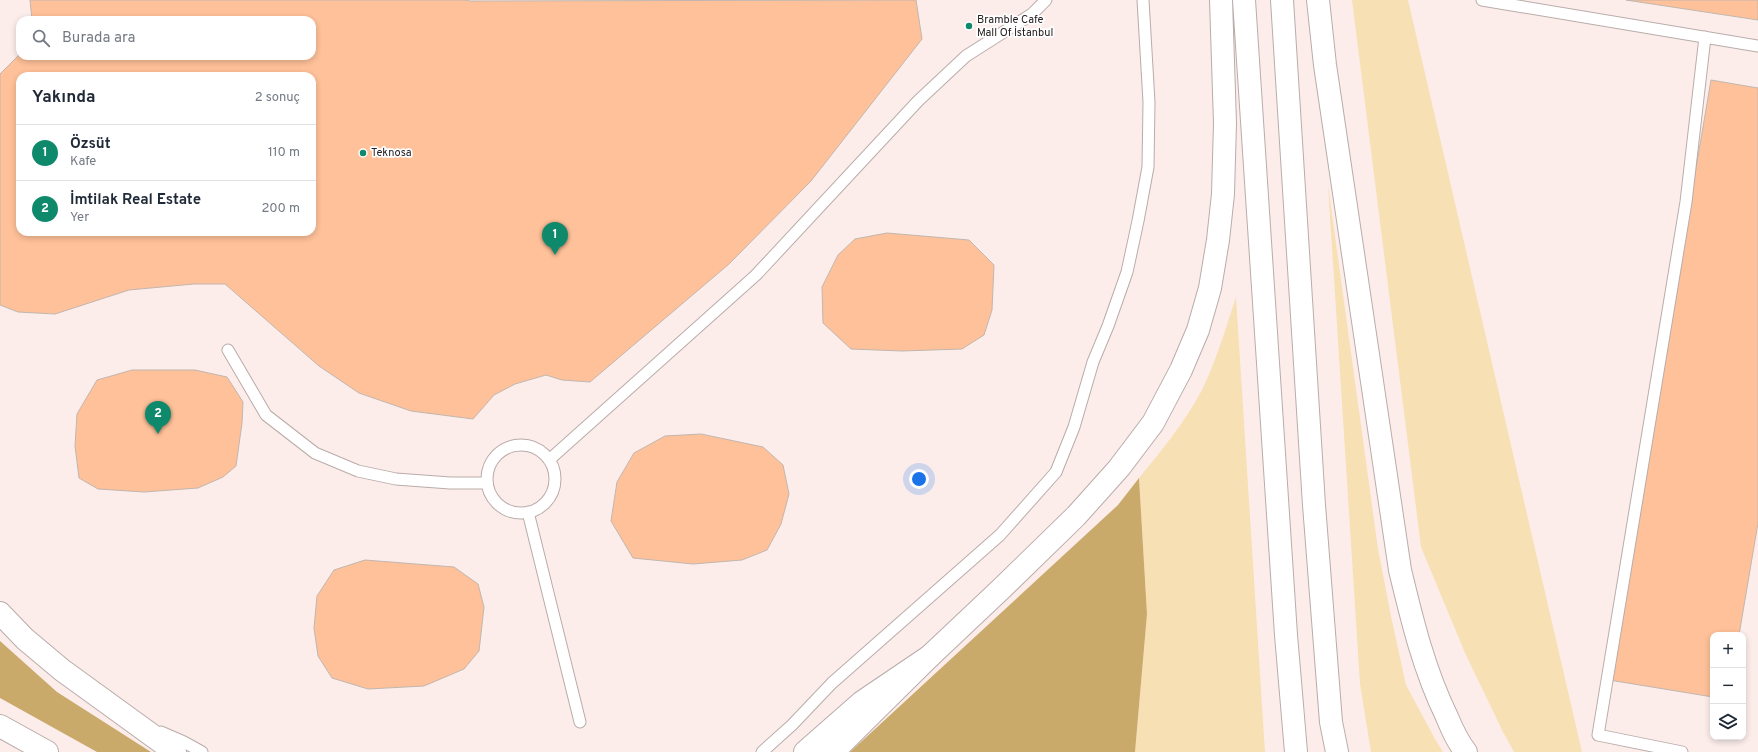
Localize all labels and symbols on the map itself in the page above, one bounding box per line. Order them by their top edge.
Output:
place label: Bramble Cafe Mall Of İstanbul [977,13,1053,40]
marker: Bramble Cafe Mall Of İstanbul [964,21,974,31]
place label: Teknosa [371,146,412,160]
marker: Teknosa [358,148,368,158]
pin: 1 [542,222,568,255]
pin: 2 [145,401,171,434]
your location [909,469,929,489]

